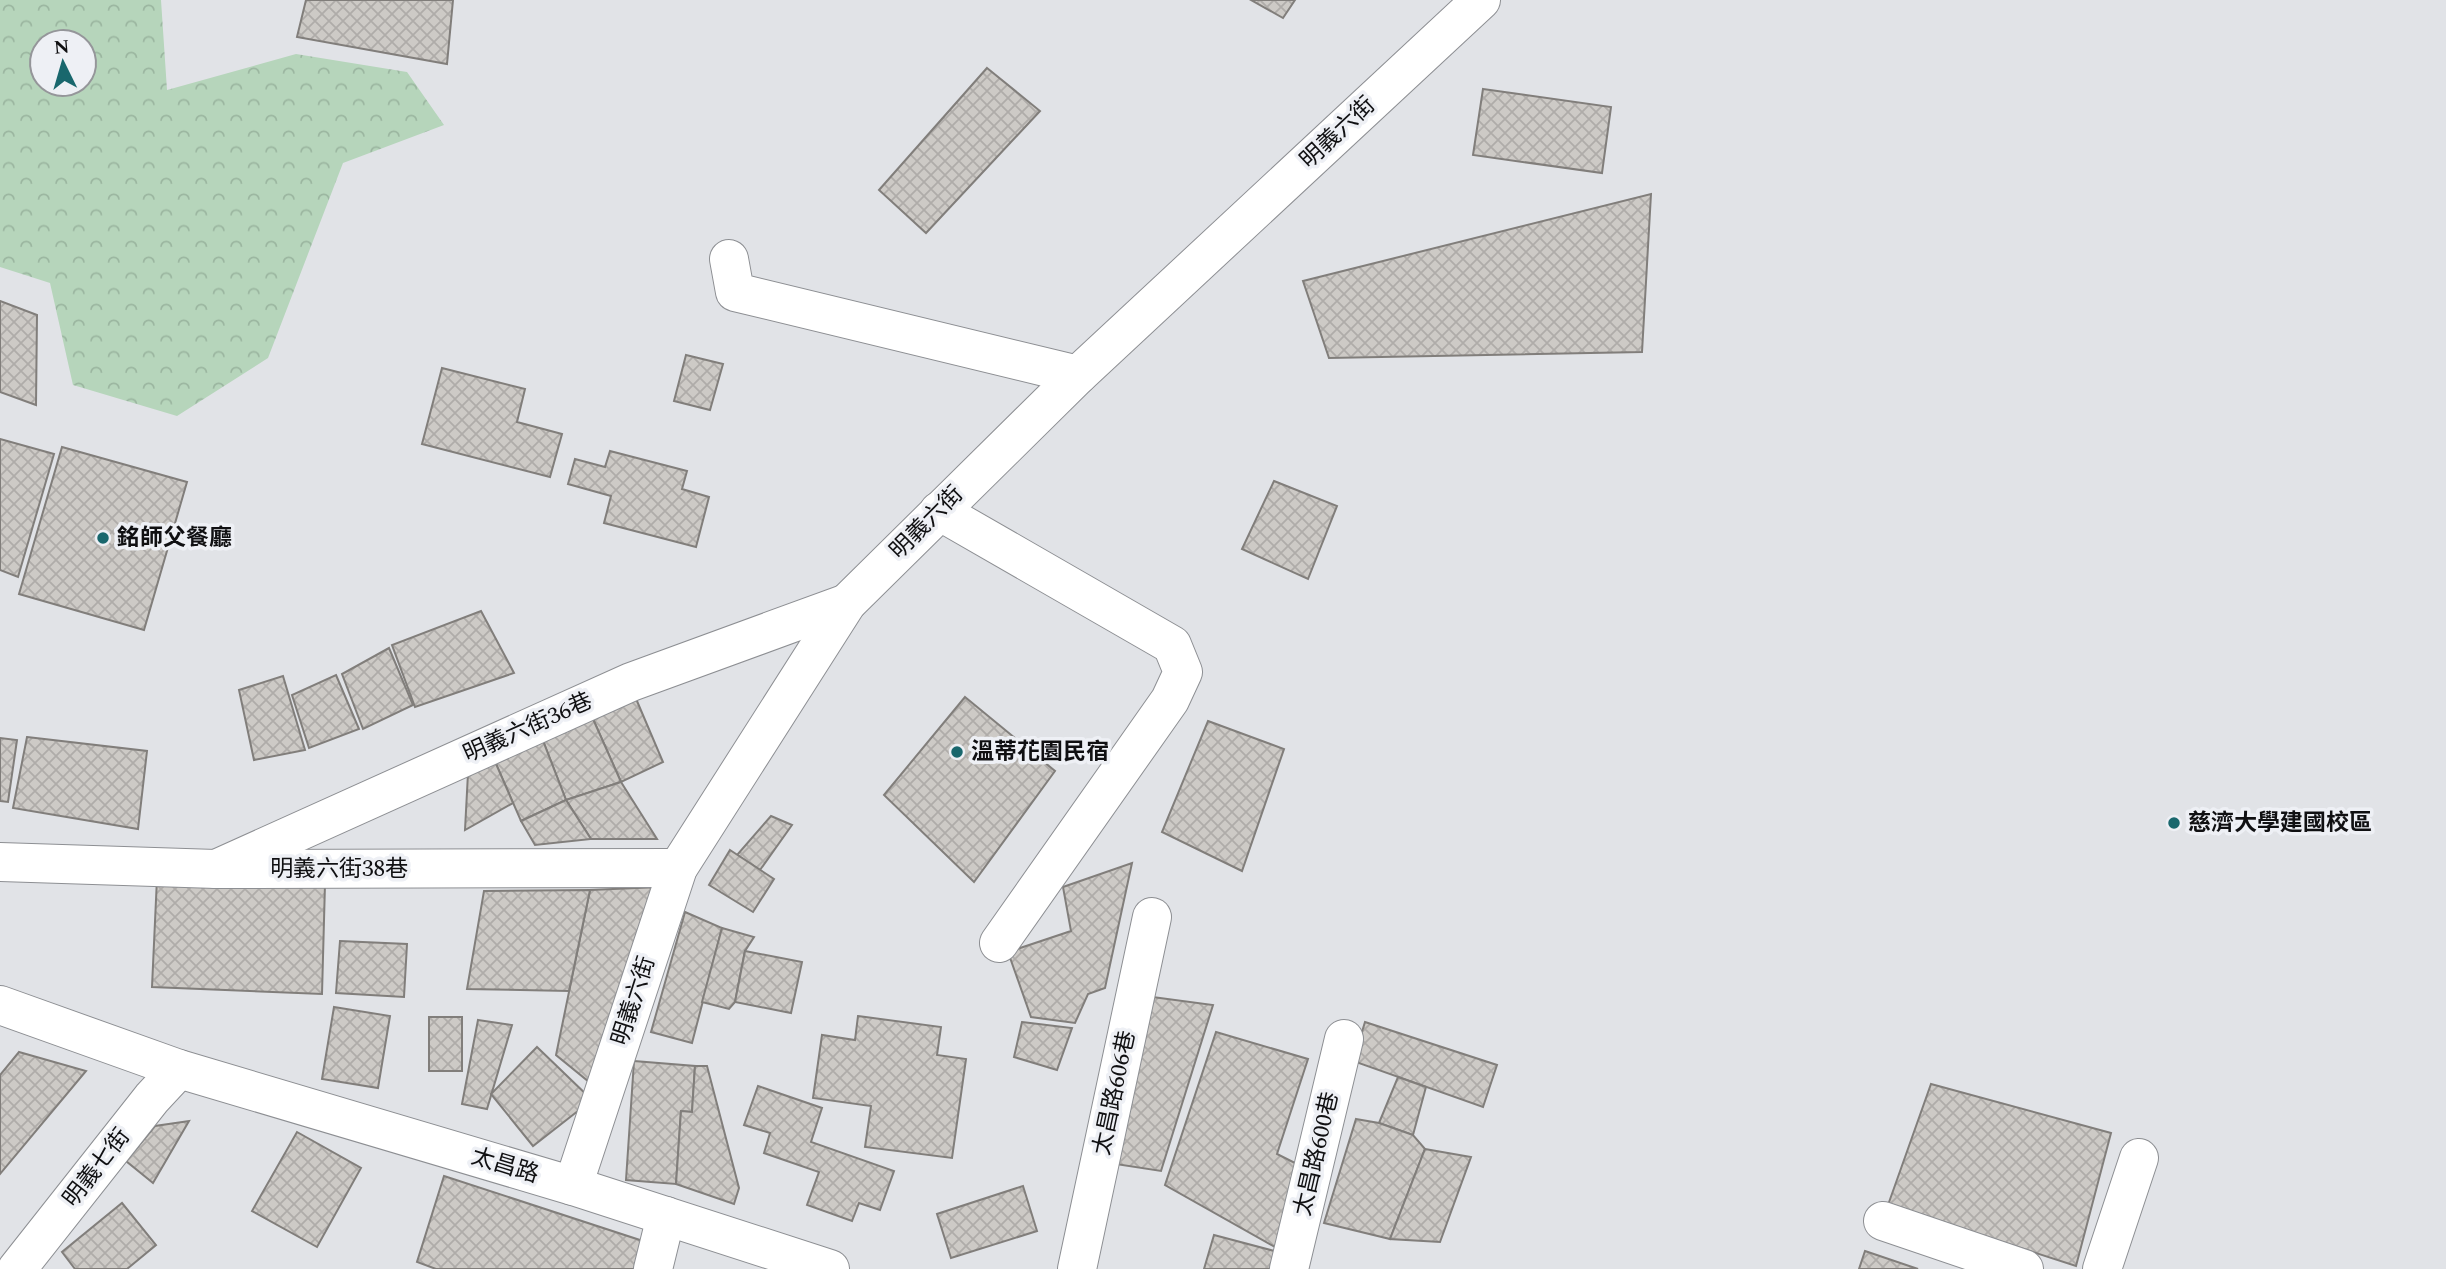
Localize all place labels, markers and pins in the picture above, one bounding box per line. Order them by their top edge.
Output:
place label: 銘師父餐廳 [117,521,232,556]
marker: 銘師父餐廳 [95,530,111,546]
place label: 溫蒂花園民宿 [971,735,1109,770]
marker: 溫蒂花園民宿 [949,744,965,760]
place label: 慈濟大學建國校區 [2188,806,2372,841]
marker: 慈濟大學建國校區 [2166,815,2182,831]

